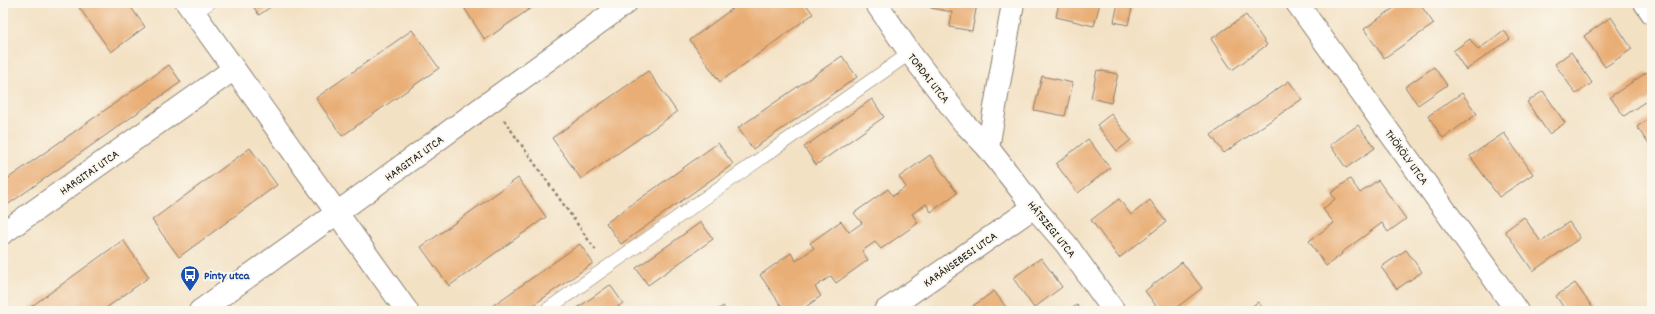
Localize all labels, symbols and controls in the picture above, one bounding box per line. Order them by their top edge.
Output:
street label: TORDAI UTCA [903,50,953,108]
street label: THÖKÖLY UTCA [1380,127,1432,189]
street label: HARGITAI UTCA [382,132,448,186]
street label: HARGITAI UTCA [57,146,123,200]
street label: HÁTSZEGI UTCA [1023,198,1079,262]
street label: KARÁNSEBESI UTCA [920,228,1002,292]
bus stop icon: Pinty utca [179,264,201,292]
place label: Pinty utca [204,268,251,285]

